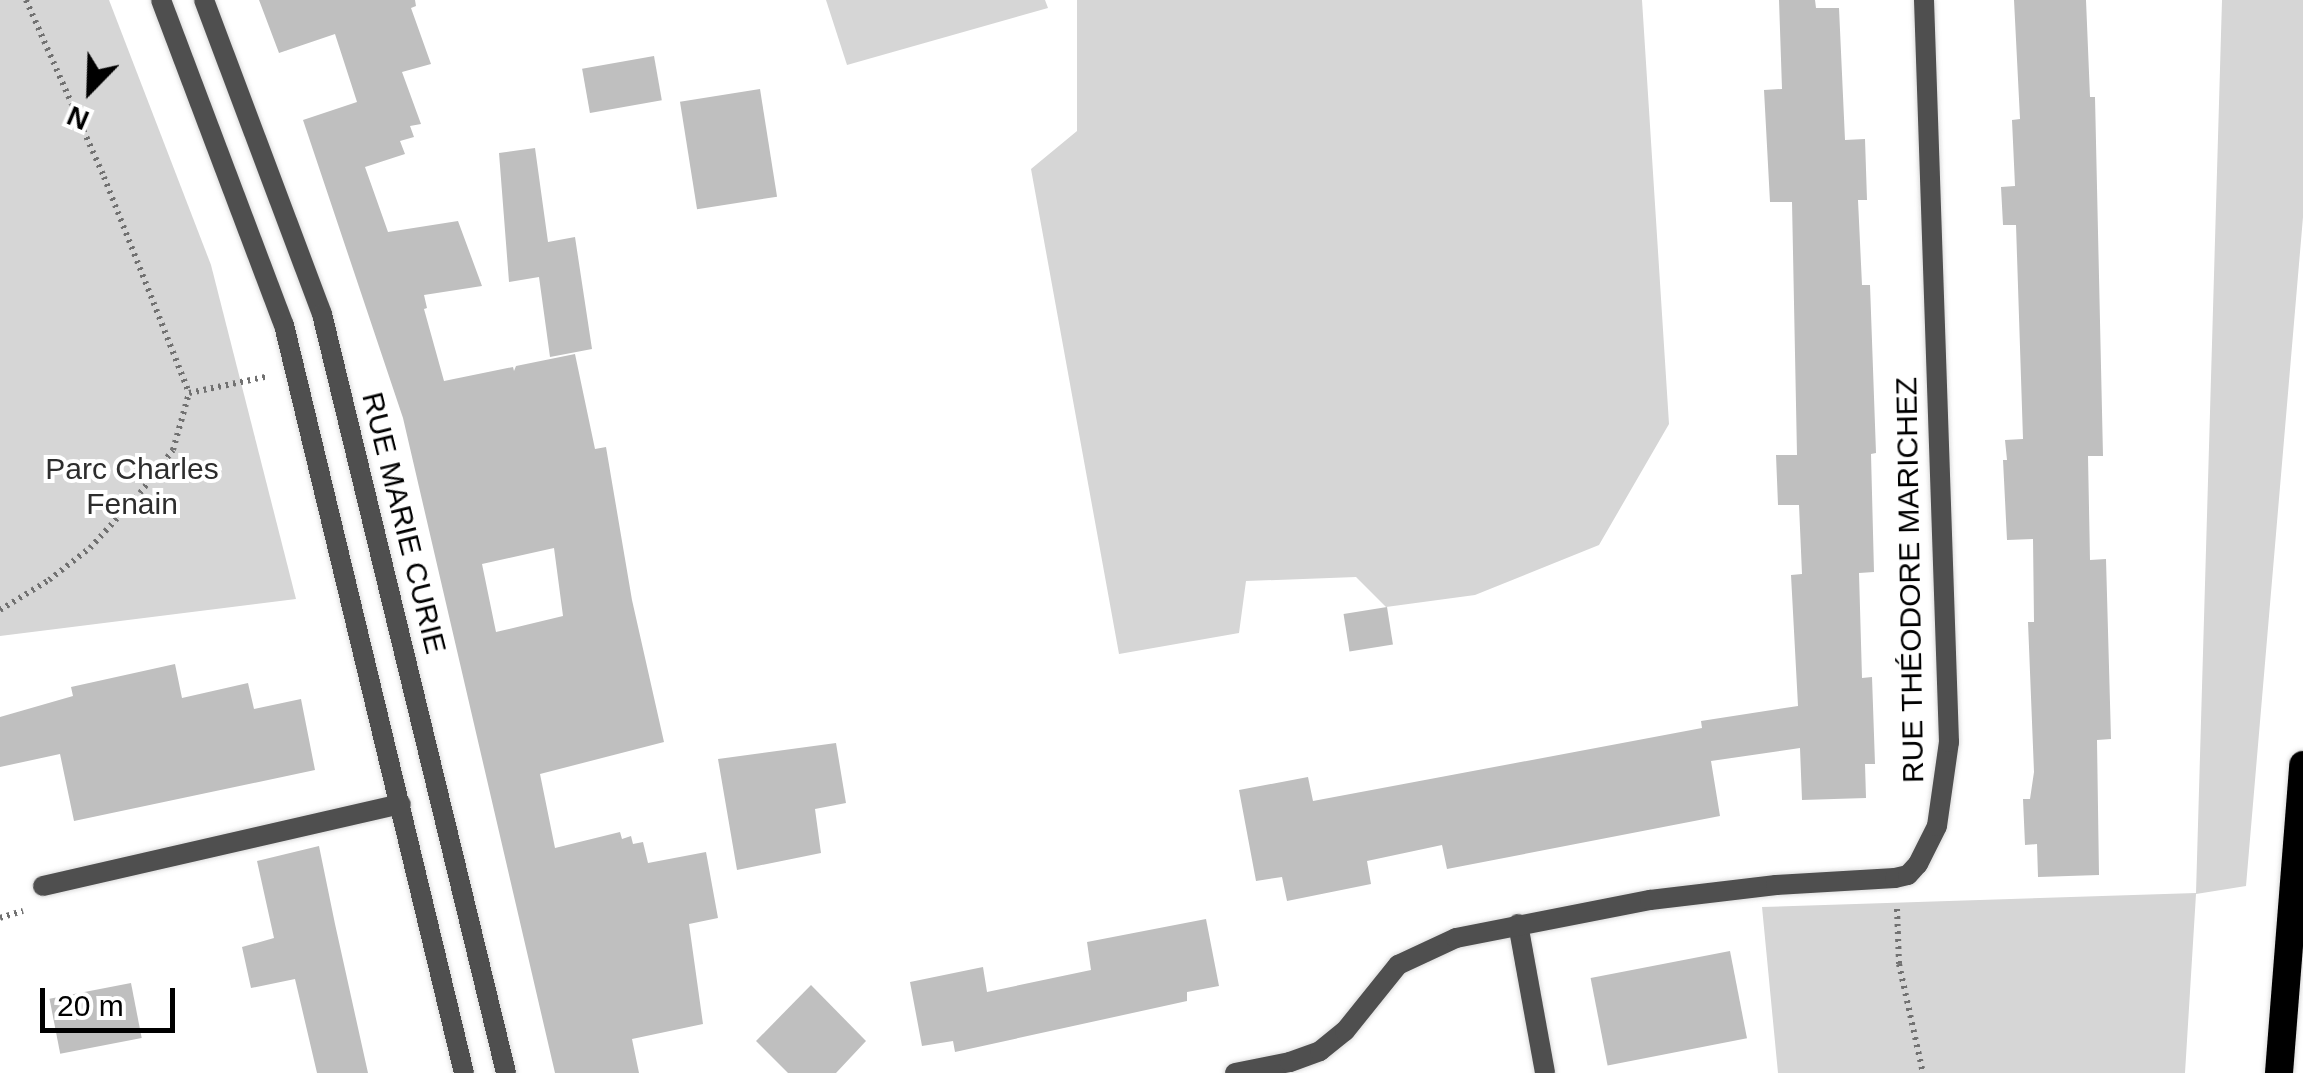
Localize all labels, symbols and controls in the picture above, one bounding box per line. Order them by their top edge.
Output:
north arrow [40,40,140,140]
text: N [63,100,93,136]
street label: RUE THÉODORE MARICHEZ [1888,376,1932,784]
street label: RUE MARIE CURIE [354,388,454,658]
park label: Parc Charles Fenain [45,451,219,522]
scale bar [45,968,180,1030]
text: 20 m [57,989,124,1022]

